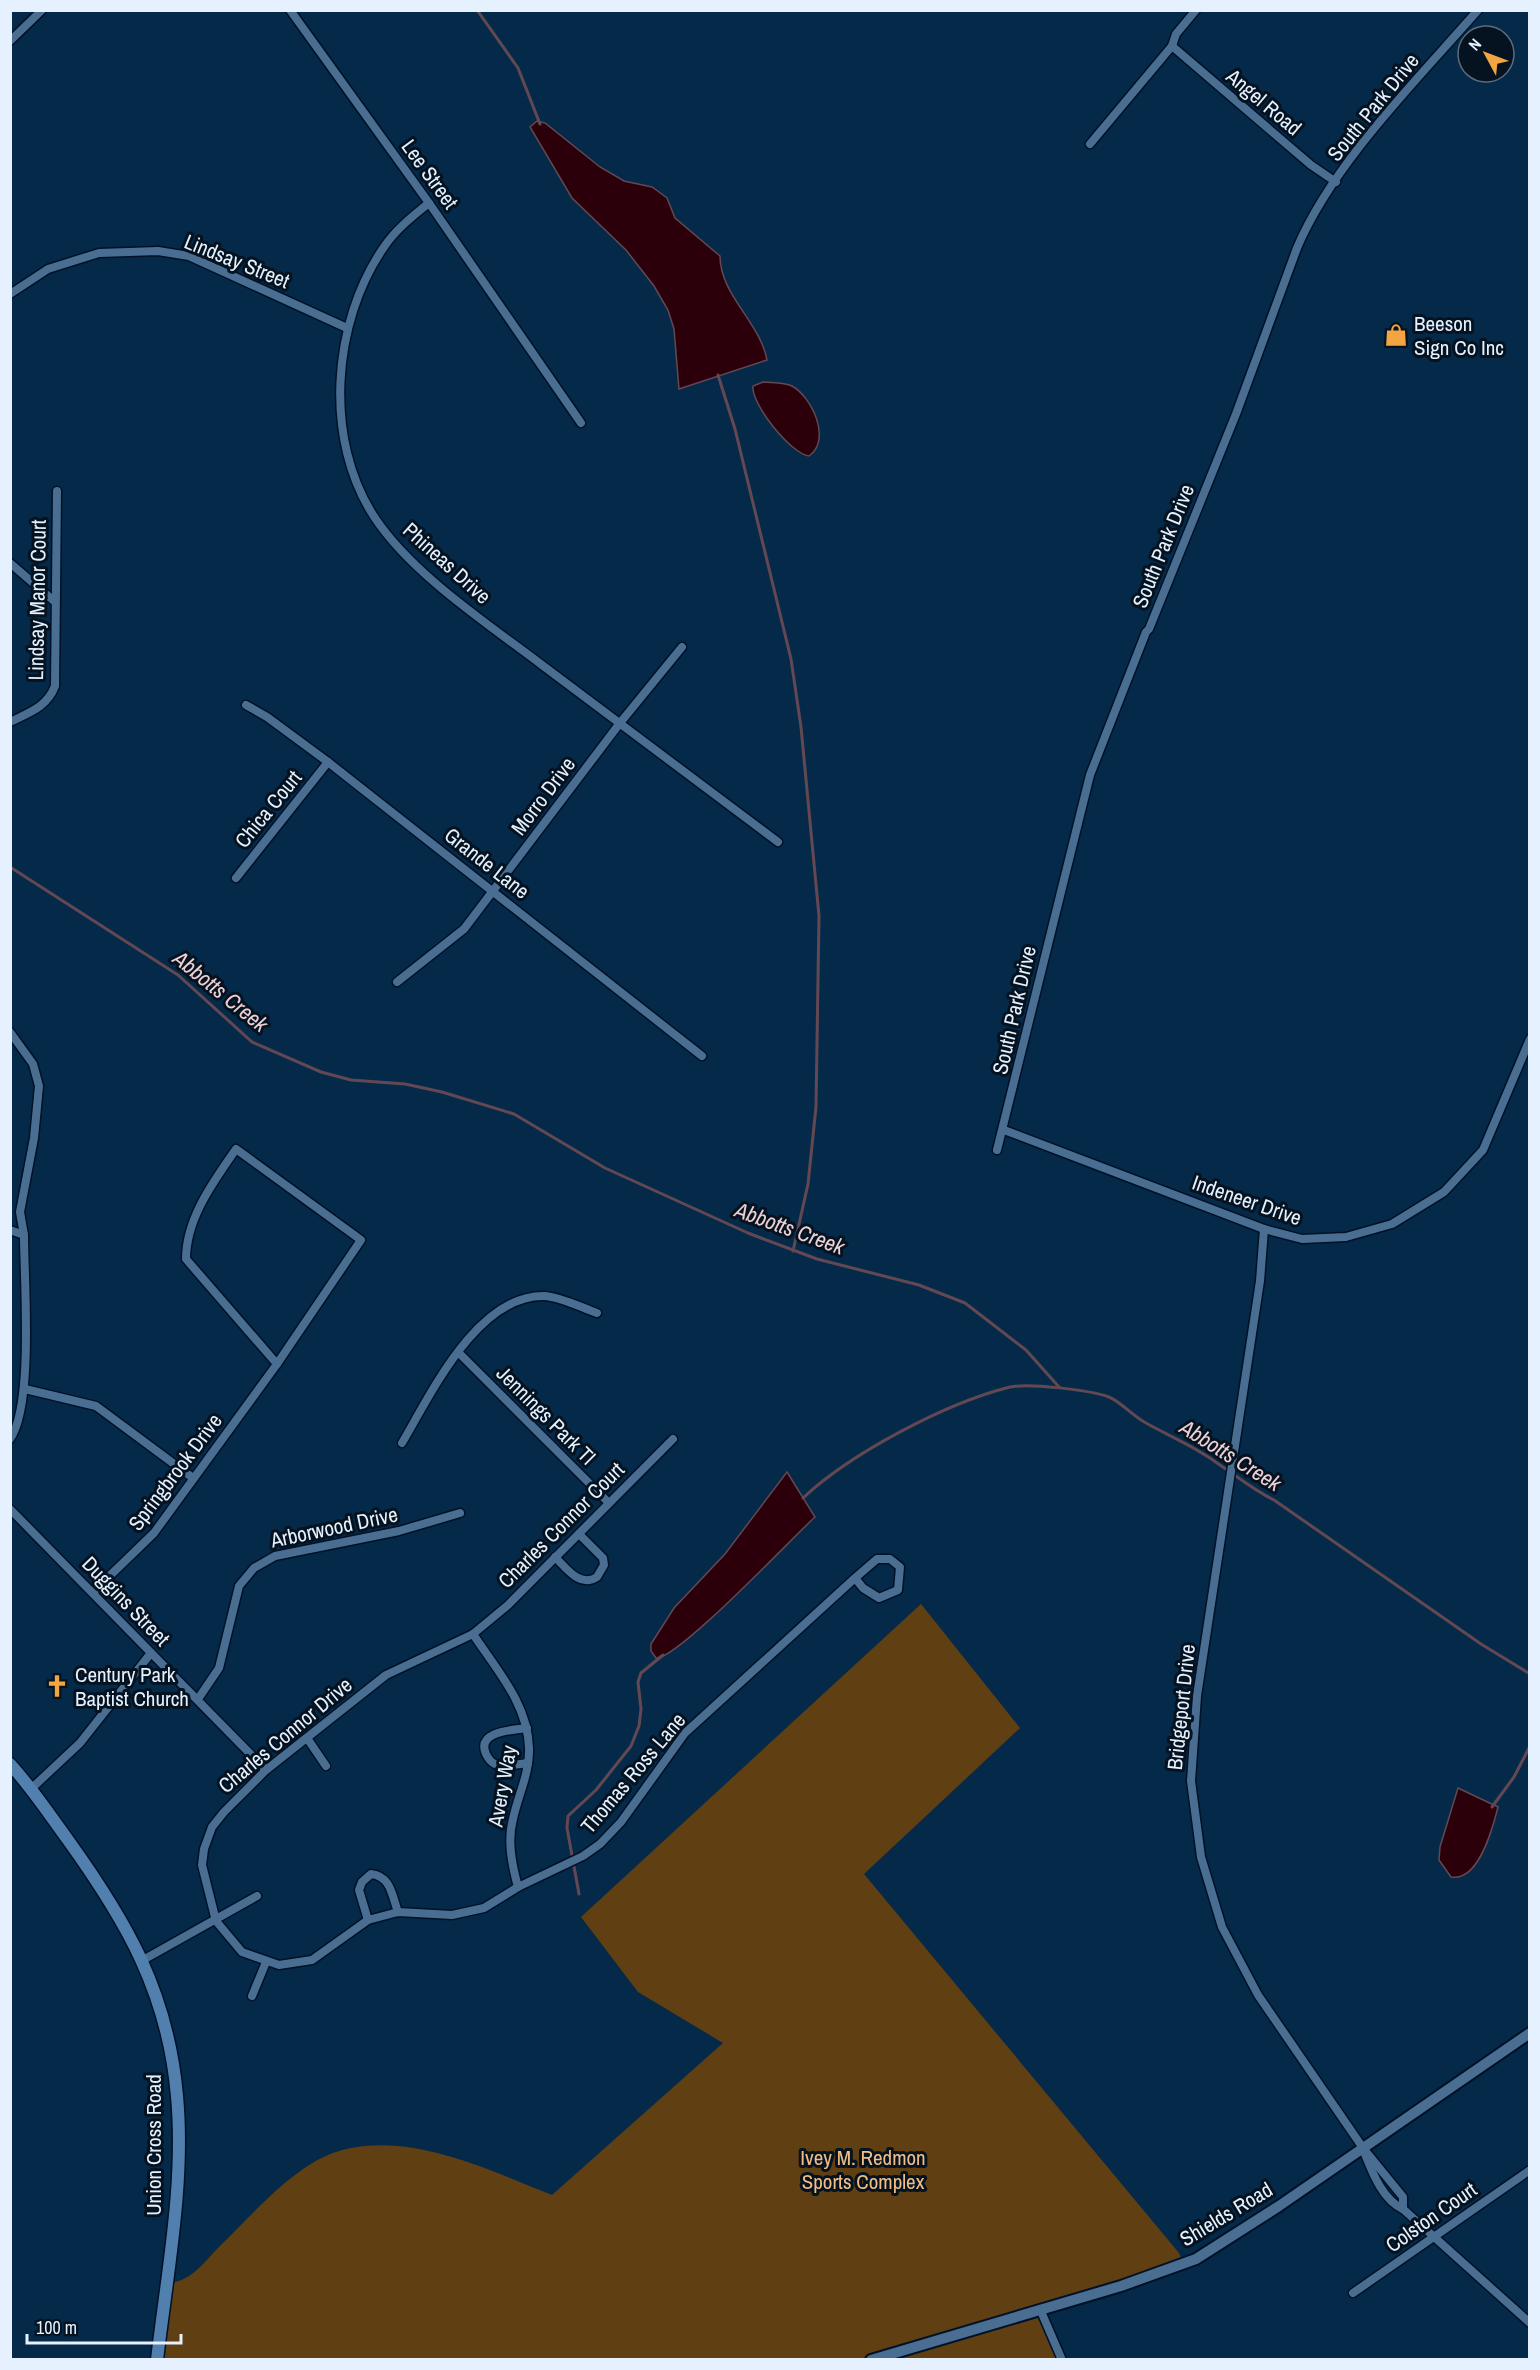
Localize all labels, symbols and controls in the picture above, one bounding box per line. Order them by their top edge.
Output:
north arrow [1456,24,1516,84]
text: N [1463,33,1486,55]
street label: South Park Drive [1320,47,1426,167]
street label: Angel Road [1219,61,1308,142]
street label: Lee Street [395,133,465,215]
street label: Lindsay Street [180,227,294,295]
place label: Beeson Sign Co Inc [1414,309,1504,362]
shop icon: Beeson Sign Co Inc [1383,322,1409,348]
street label: South Park Drive [1125,480,1201,612]
street label: Phineas Drive [397,516,497,610]
street label: Lindsay Manor Court [21,519,53,681]
street label: Morro Drive [504,751,582,841]
street label: Chica Court [228,764,308,854]
street label: Grande Lane [438,821,536,905]
water label: Abbotts Creek [166,943,276,1039]
street label: South Park Drive [985,943,1043,1077]
street label: Indeneer Drive [1188,1168,1306,1232]
water label: Abbotts Creek [730,1194,850,1262]
street label: Jennings Park Tl [490,1359,602,1471]
street label: Springbrook Drive [121,1407,229,1537]
water label: Abbotts Creek [1174,1411,1288,1499]
street label: Charles Connor Court [492,1455,631,1594]
street label: Arborwood Drive [267,1499,400,1555]
street label: Duggins Street [76,1550,176,1653]
street label: Bridgeport Drive [1160,1643,1202,1771]
place label: Century Park Baptist Church [75,1660,189,1713]
street label: Charles Connor Drive [212,1670,358,1800]
church icon: Century Park Baptist Church [44,1673,70,1699]
street label: Thomas Ross Lane [574,1706,692,1840]
street label: Avery Way [480,1743,523,1830]
street label: Union Cross Road [139,2074,168,2216]
park label: Ivey M. Redmon Sports Complex [800,2143,926,2196]
street label: Shields Road [1174,2175,1278,2253]
street label: Colston Court [1380,2175,1483,2259]
scale bar [27,2307,182,2345]
text: 100 m [36,2315,77,2340]

